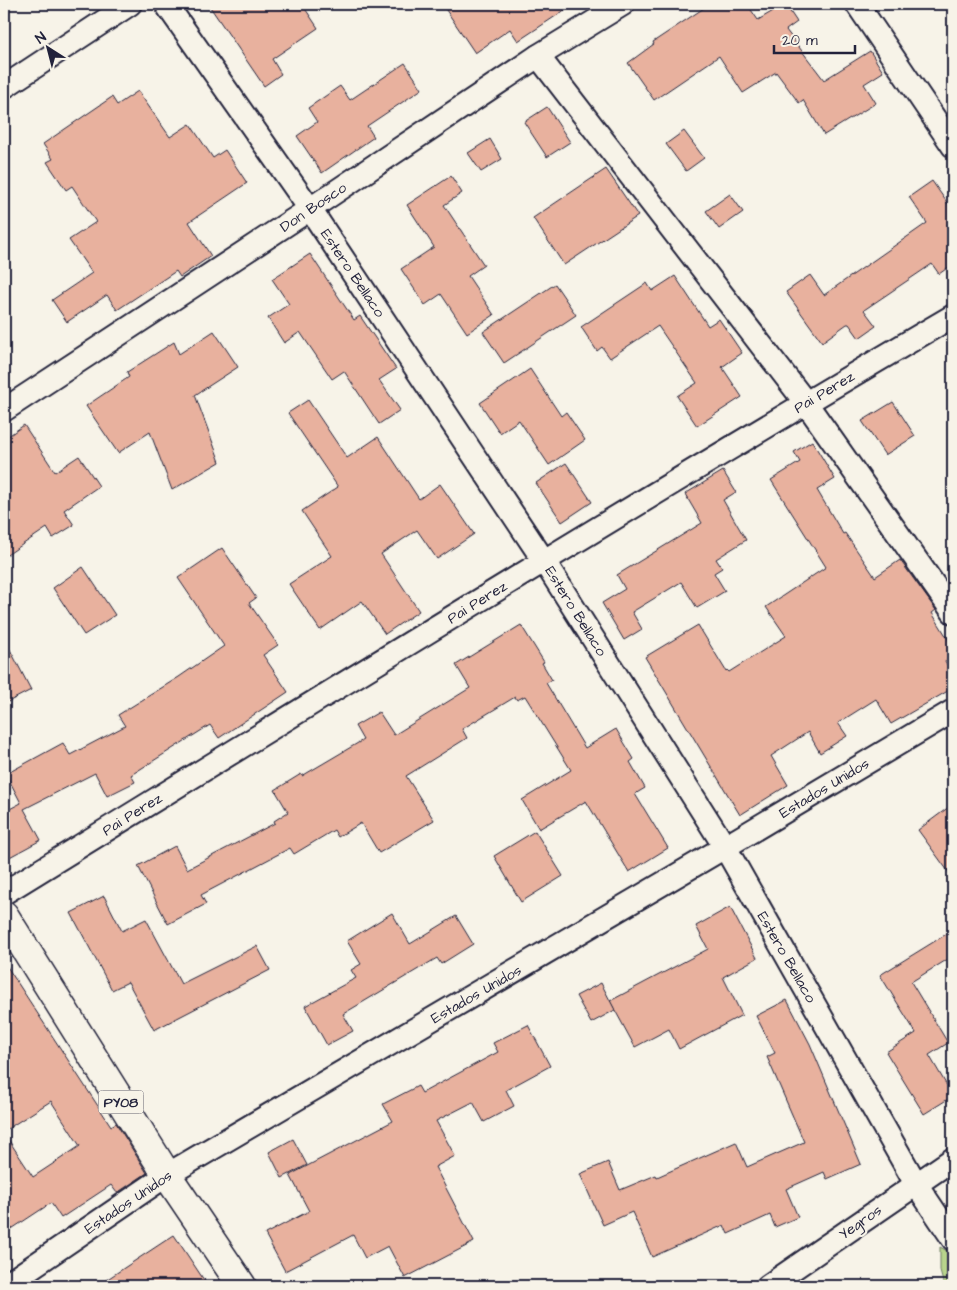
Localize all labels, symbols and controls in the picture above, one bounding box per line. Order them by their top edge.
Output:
north arrow [22,22,72,72]
scale bar [774,22,856,54]
text: N [32,27,51,49]
text: 20 m [782,30,818,51]
street label: Don Bosco [276,177,351,237]
street label: Estero Bellaco [315,225,390,322]
street label: Pai Perez [790,366,859,419]
street label: Estero Bellaco [540,562,612,661]
street label: Pai Perez [443,575,512,629]
street label: Estados Unidos [775,753,874,824]
street label: Pai Perez [98,787,167,841]
street label: Estero Bellaco [752,908,822,1007]
street label: Estados Unidos [427,960,526,1029]
road number: PY08 [98,1090,144,1114]
street label: Estados Unidos [80,1165,177,1240]
street label: Yegros [835,1200,887,1246]

